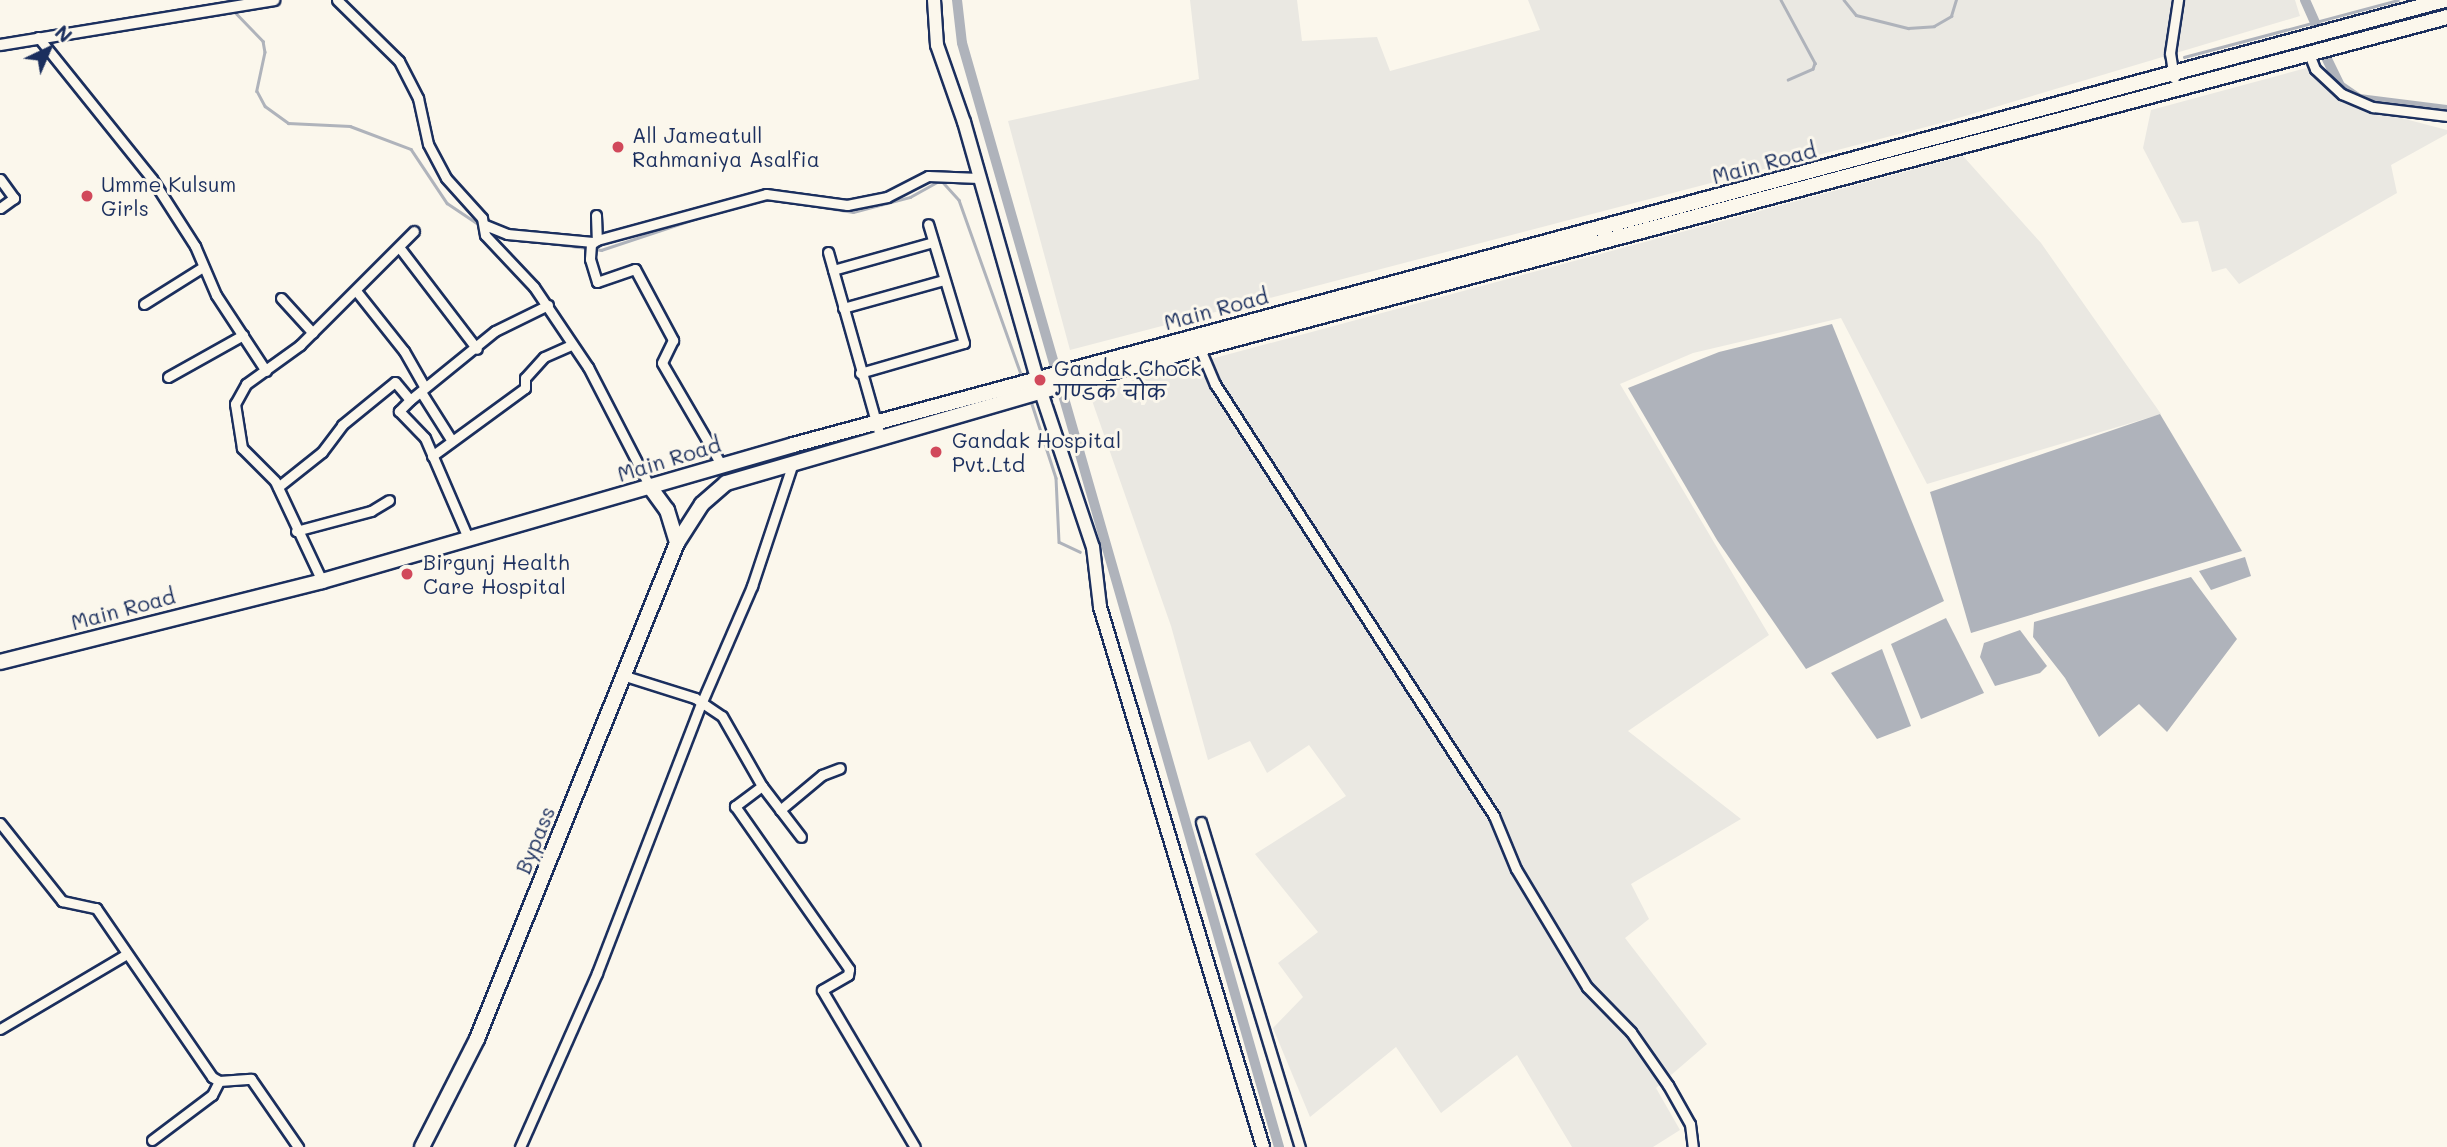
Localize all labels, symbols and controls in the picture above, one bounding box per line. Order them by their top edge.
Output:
north arrow [14,14,84,84]
text: N [50,20,78,48]
place label: All Jameatull Rahmaniya Asalfia [632,122,820,172]
street label: Main Road [1709,137,1819,189]
marker: All Jameatull Rahmaniya Asalfia [610,139,626,155]
place label: Umme Kulsum Girls [101,171,236,221]
marker: Umme Kulsum Girls [79,188,95,204]
street label: Main Road [1161,283,1271,335]
place label: Gandak Chock गण्डक चोक [1054,355,1201,405]
marker: Gandak Chock गण्डक चोक [1032,372,1048,388]
place label: Gandak Hospital Pvt.Ltd [952,427,1121,477]
street label: Main Road [614,431,724,487]
marker: Gandak Hospital Pvt.Ltd [926,442,946,462]
place label: Birgunj Health Care Hospital [423,549,569,599]
marker: Birgunj Health Care Hospital [397,564,417,584]
street label: Main Road [68,583,178,635]
street label: Bypass [510,803,560,877]

